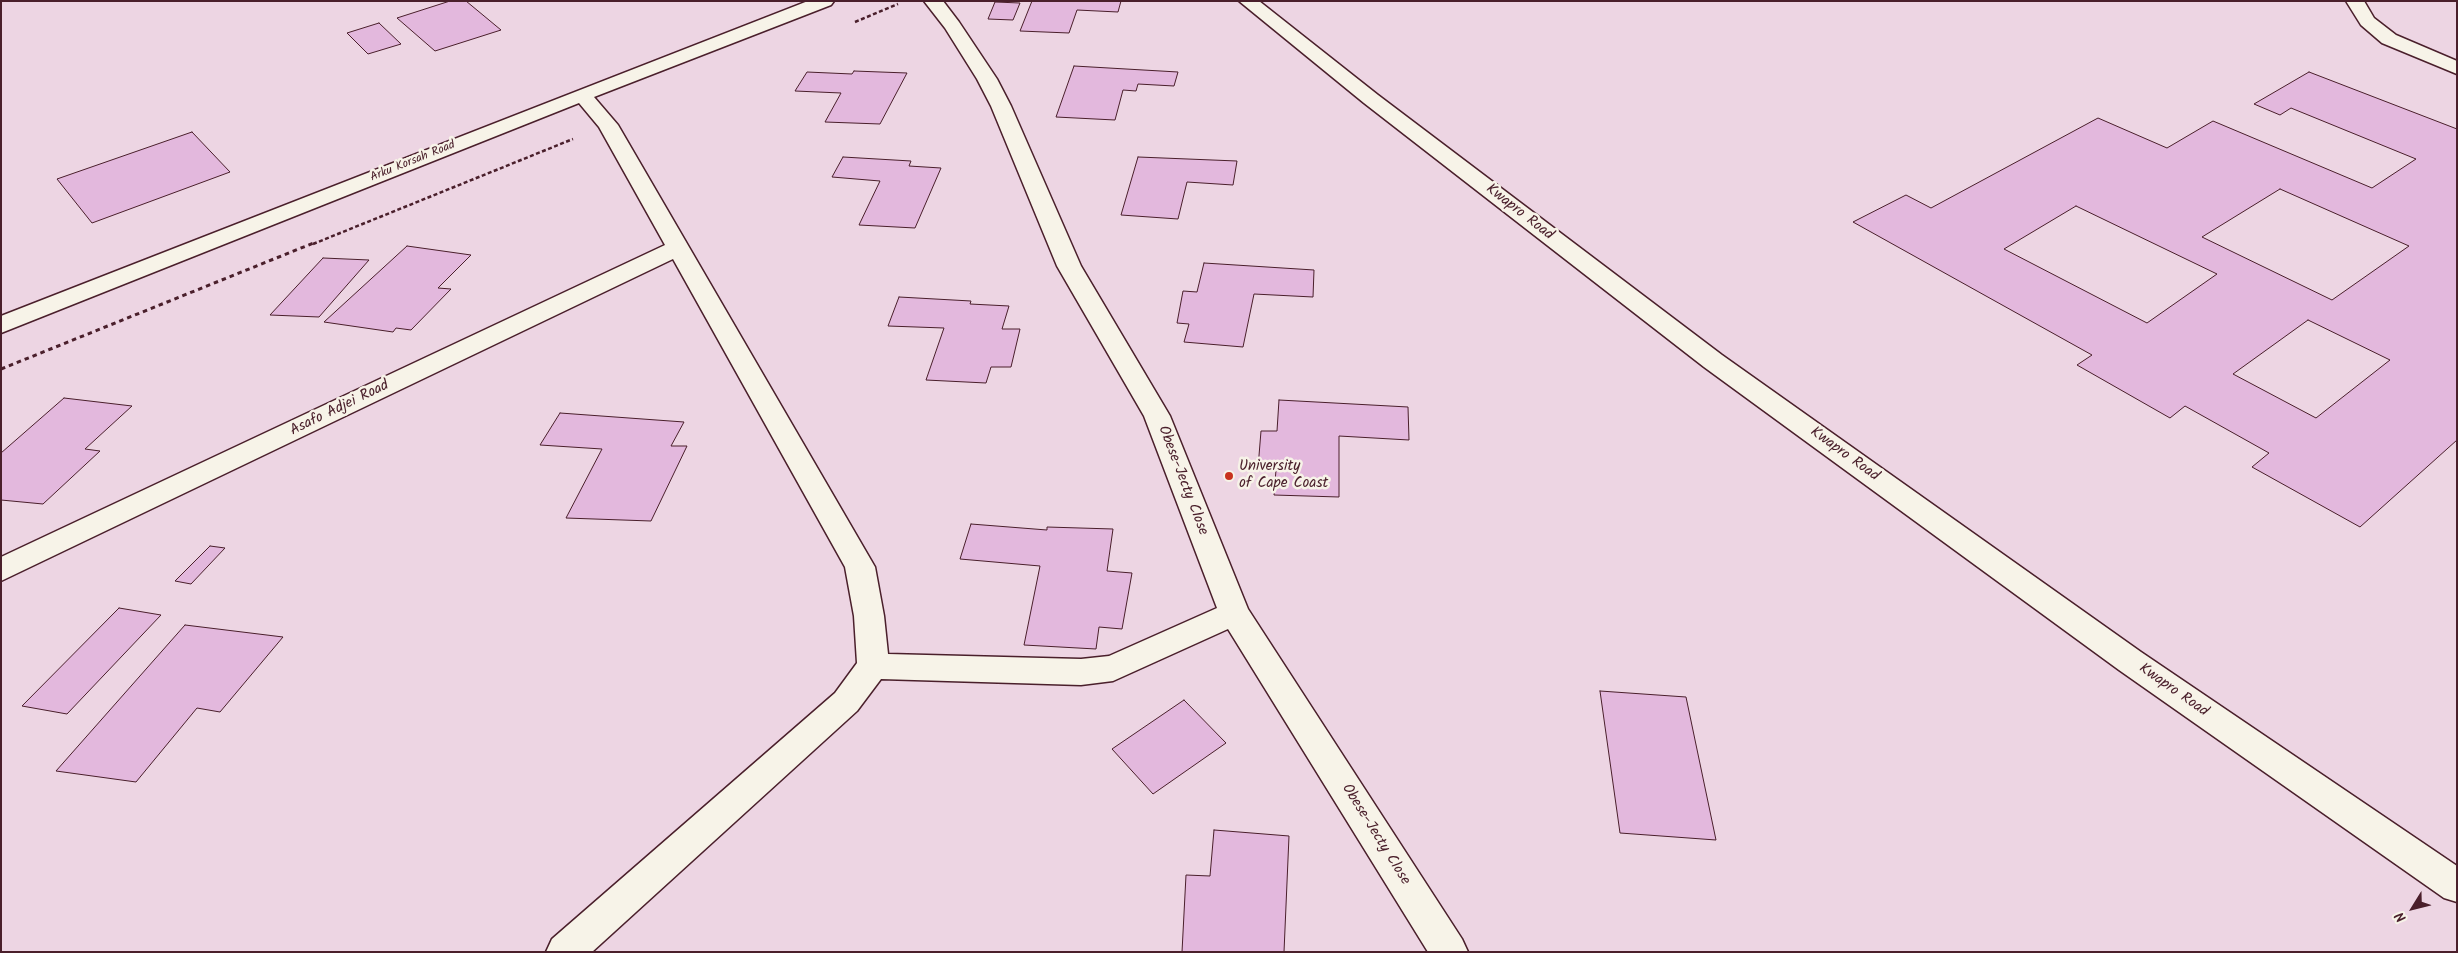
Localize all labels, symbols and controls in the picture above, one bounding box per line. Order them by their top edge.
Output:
street label: Arku Korsah Road [369,138,457,186]
street label: Kwapro Road [1482,181,1556,245]
street label: Asafo Adjei Road [288,377,392,441]
street label: Obese-Jecty Close [1153,424,1211,538]
street label: Kwapro Road [1806,424,1882,486]
place label: University of Cape Coast [1239,458,1328,493]
marker: University of Cape Coast [1223,470,1235,482]
street label: Kwapro Road [2135,660,2211,722]
street label: Obese-Jecty Close [1337,781,1413,889]
north arrow [2388,883,2438,933]
text: N [2389,907,2412,927]

